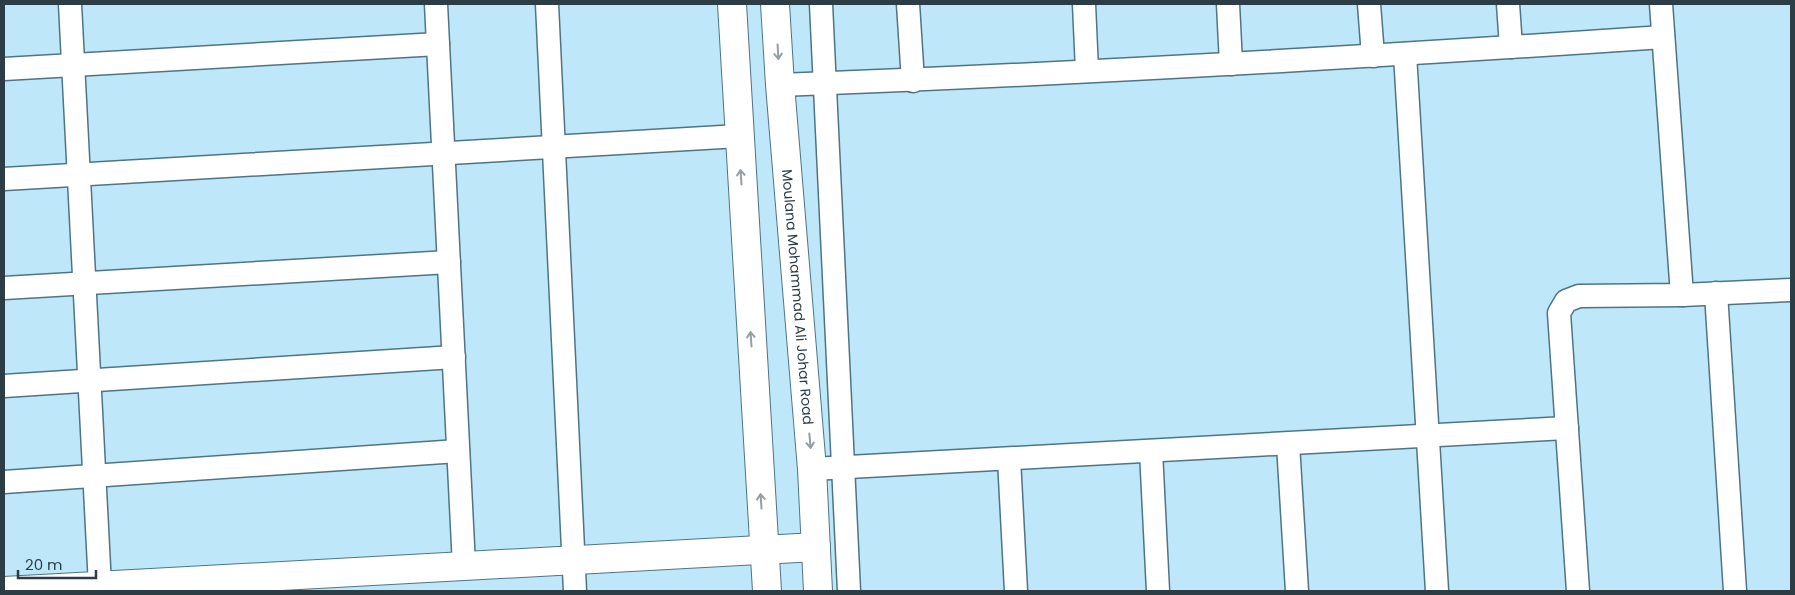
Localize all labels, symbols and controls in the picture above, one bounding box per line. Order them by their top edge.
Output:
one-way arrow [773,44,782,60]
one-way arrow [737,169,746,185]
street label: Moulana Mohammad Ali Johar Road [777,169,818,426]
one-way arrow [747,331,756,347]
one-way arrow [805,433,815,449]
one-way arrow [757,493,766,509]
scale bar [18,548,95,580]
text: 20 m [25,554,63,575]

